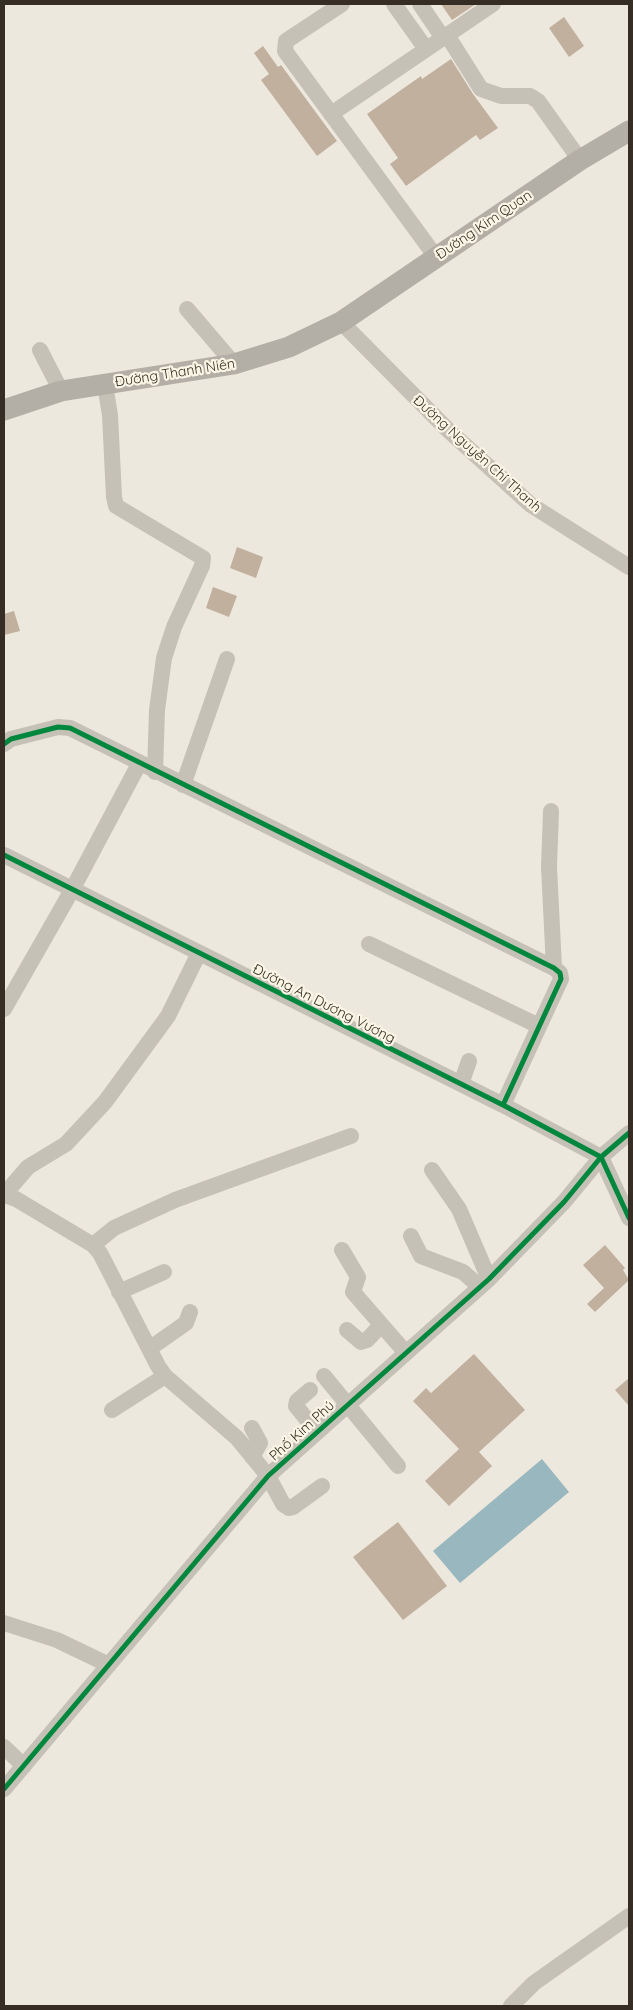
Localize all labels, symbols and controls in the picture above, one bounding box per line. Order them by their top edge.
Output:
street label: Đường Kim Quan [433,187,535,263]
street label: Đường Thanh Niên [114,355,236,391]
street label: Đường Nguyễn Chí Thanh [410,392,544,516]
street label: Đường An Dương Vương [250,961,398,1047]
street label: Phố Kim Phú [266,1397,338,1465]

